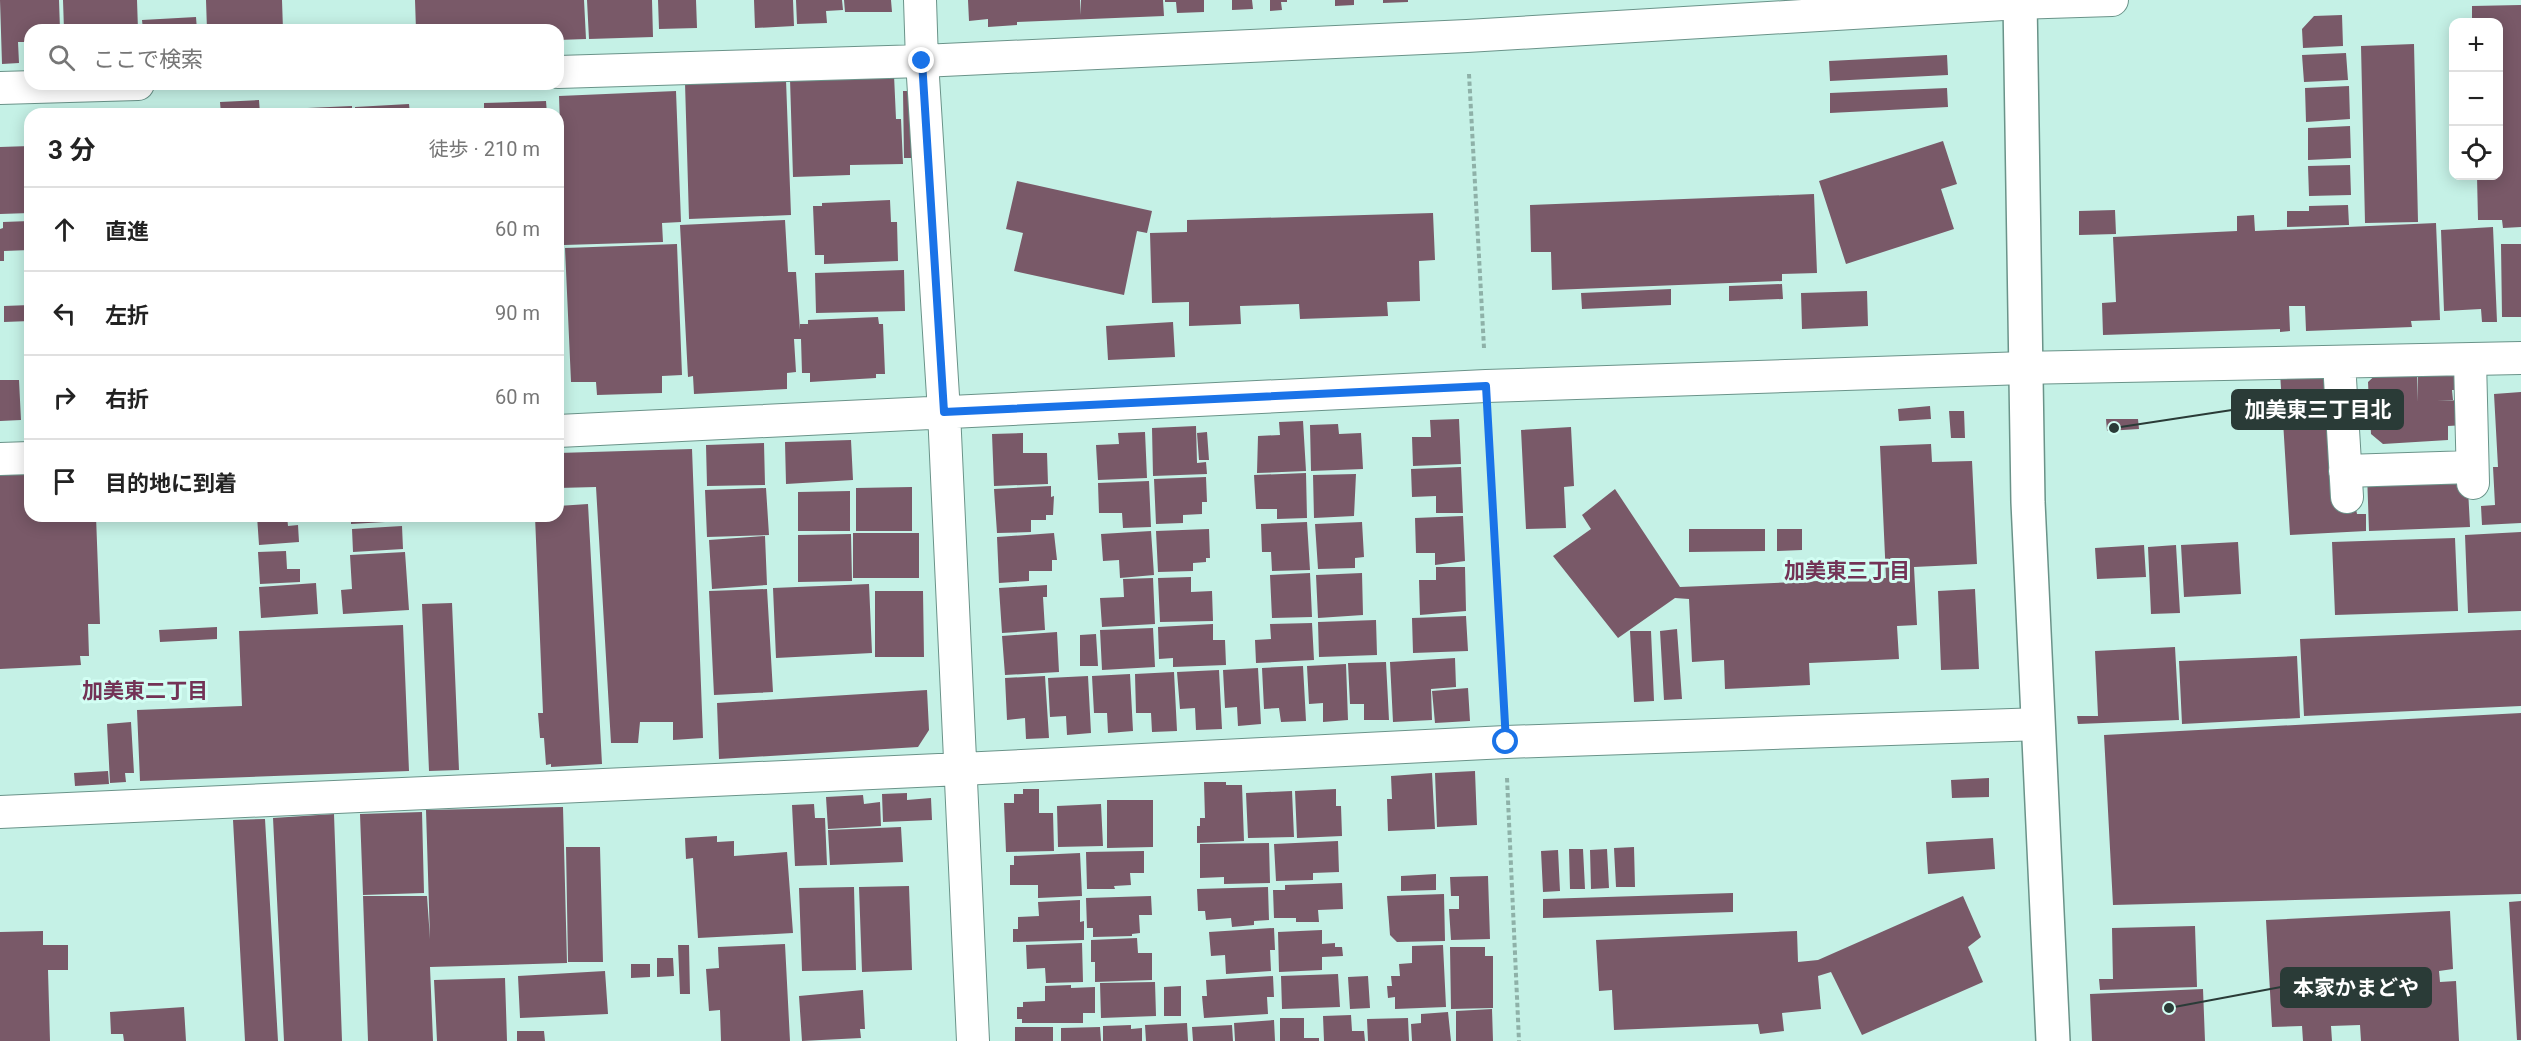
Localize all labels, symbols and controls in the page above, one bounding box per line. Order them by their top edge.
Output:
map controls [2449,18,2503,180]
button: + [2449,18,2503,72]
search box [24,24,564,90]
icon: search [45,41,78,74]
text: ここで検索 [93,47,203,72]
route end [908,47,934,73]
button: − [2449,72,2503,126]
button: locate [2449,126,2503,180]
text: 3 分 [48,135,95,165]
text: 徒歩 · 210 m [429,137,540,161]
icon: ahead [48,213,81,246]
text: 60 m [495,217,540,241]
text: 直進 [105,219,149,244]
icon: left [48,297,81,330]
text: 90 m [495,301,540,325]
text: 左折 [105,303,149,328]
icon: right [48,381,81,414]
text: 60 m [495,385,540,409]
text: 右折 [105,387,149,412]
callout: 加美東三丁目北 [2232,390,2403,429]
text: 加美東三丁目北 [2245,398,2392,422]
icon: arrive [48,465,81,498]
text: 目的地に到着 [105,471,237,496]
district label: 加美東三丁目 [1784,559,1910,583]
district label: 加美東二丁目 [82,679,208,703]
route start [1492,728,1518,754]
callout: 本家かまどや [2281,968,2431,1007]
text: 本家かまどや [2293,976,2419,1000]

